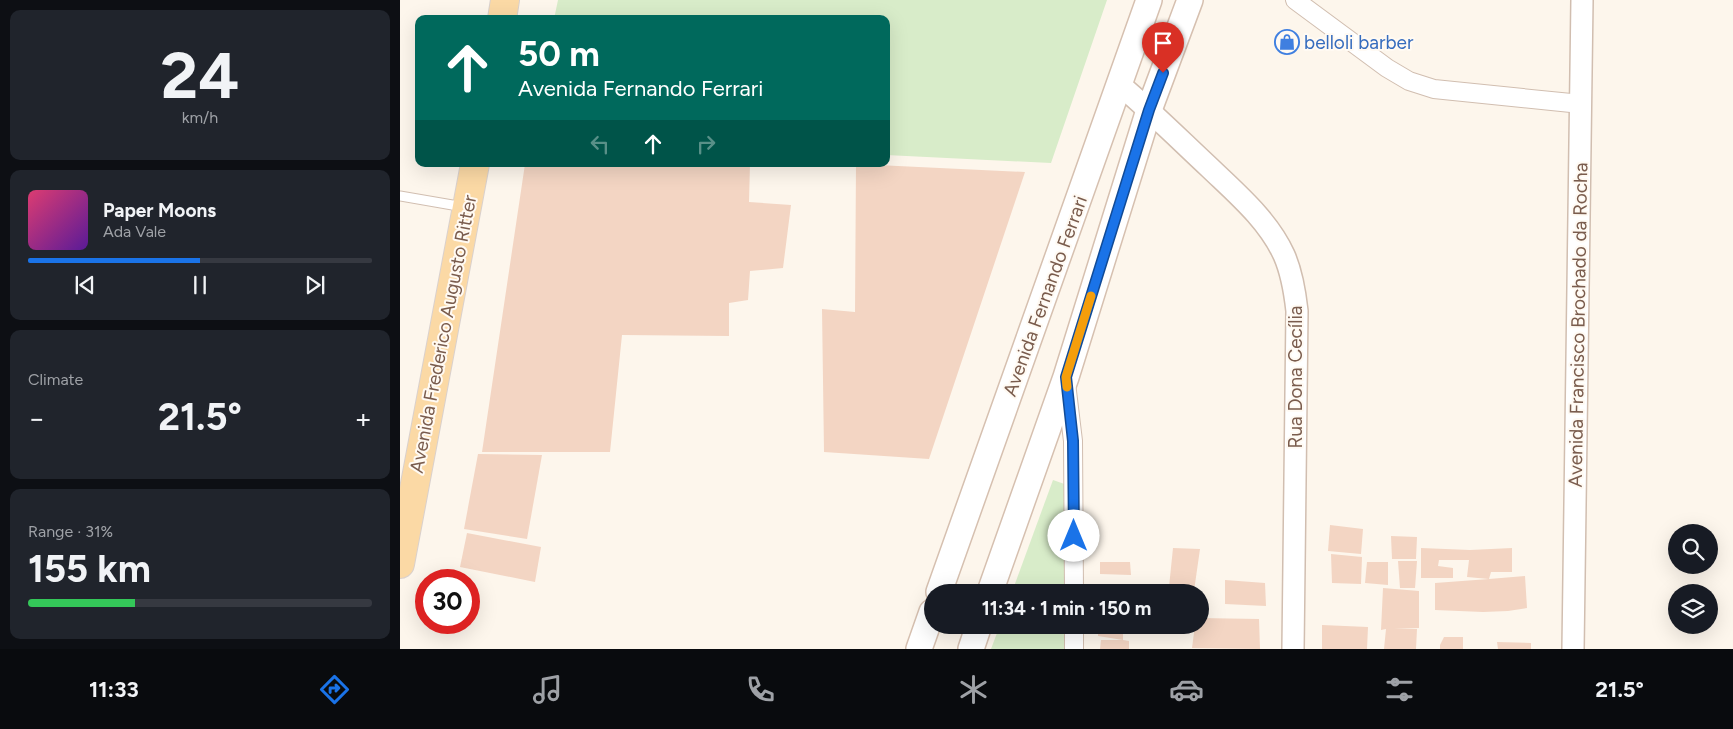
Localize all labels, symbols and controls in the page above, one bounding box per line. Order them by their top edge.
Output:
pin [1142,22,1184,73]
icon: arrive [1149,29,1177,57]
shop icon: belloli barber [1274,29,1300,55]
place label: belloli barber [1304,31,1414,54]
text: 50 m [518,33,600,75]
icon: ahead [435,35,500,100]
text: 24 [161,36,239,114]
text: Avenida Fernando Ferrari [518,75,763,102]
text: km/h [182,108,218,127]
icon: left [586,130,614,158]
icon: ahead [639,130,667,158]
icon: right [692,130,720,158]
street label: Avenida Francisco Brochado da Rocha [1564,162,1592,488]
street label: Avenida Frederico Augusto Ritter [405,192,481,475]
street label: Avenida Fernando Ferrari [998,193,1092,399]
text: Paper Moons [103,199,216,222]
text: Ada Vale [103,222,166,241]
icon: previous [71,271,99,299]
icon: pause [186,271,214,299]
icon: next [301,271,329,299]
street label: Rua Dona Cecília [1284,306,1307,449]
text: Climate [28,370,83,389]
text: 21.5° [158,394,242,440]
text: − [28,401,45,435]
text: + [355,401,372,435]
position arrow [1047,509,1099,561]
text: Range · 31% [28,522,113,541]
map controls [1668,524,1718,634]
button: search [1668,524,1718,574]
text: 155 km [28,546,151,592]
speed limit sign: 30 [415,569,480,634]
button: layers [1668,584,1718,634]
text: 11:34 · 1 min · 150 m [982,597,1151,620]
icon: directions [317,672,352,707]
icon: music [530,672,565,707]
icon: phone [743,672,778,707]
icon: climate [956,672,991,707]
icon: car [1169,672,1204,707]
icon: filters [1382,672,1417,707]
text: 11:33 [89,676,139,703]
text: 21.5° [1595,676,1644,703]

